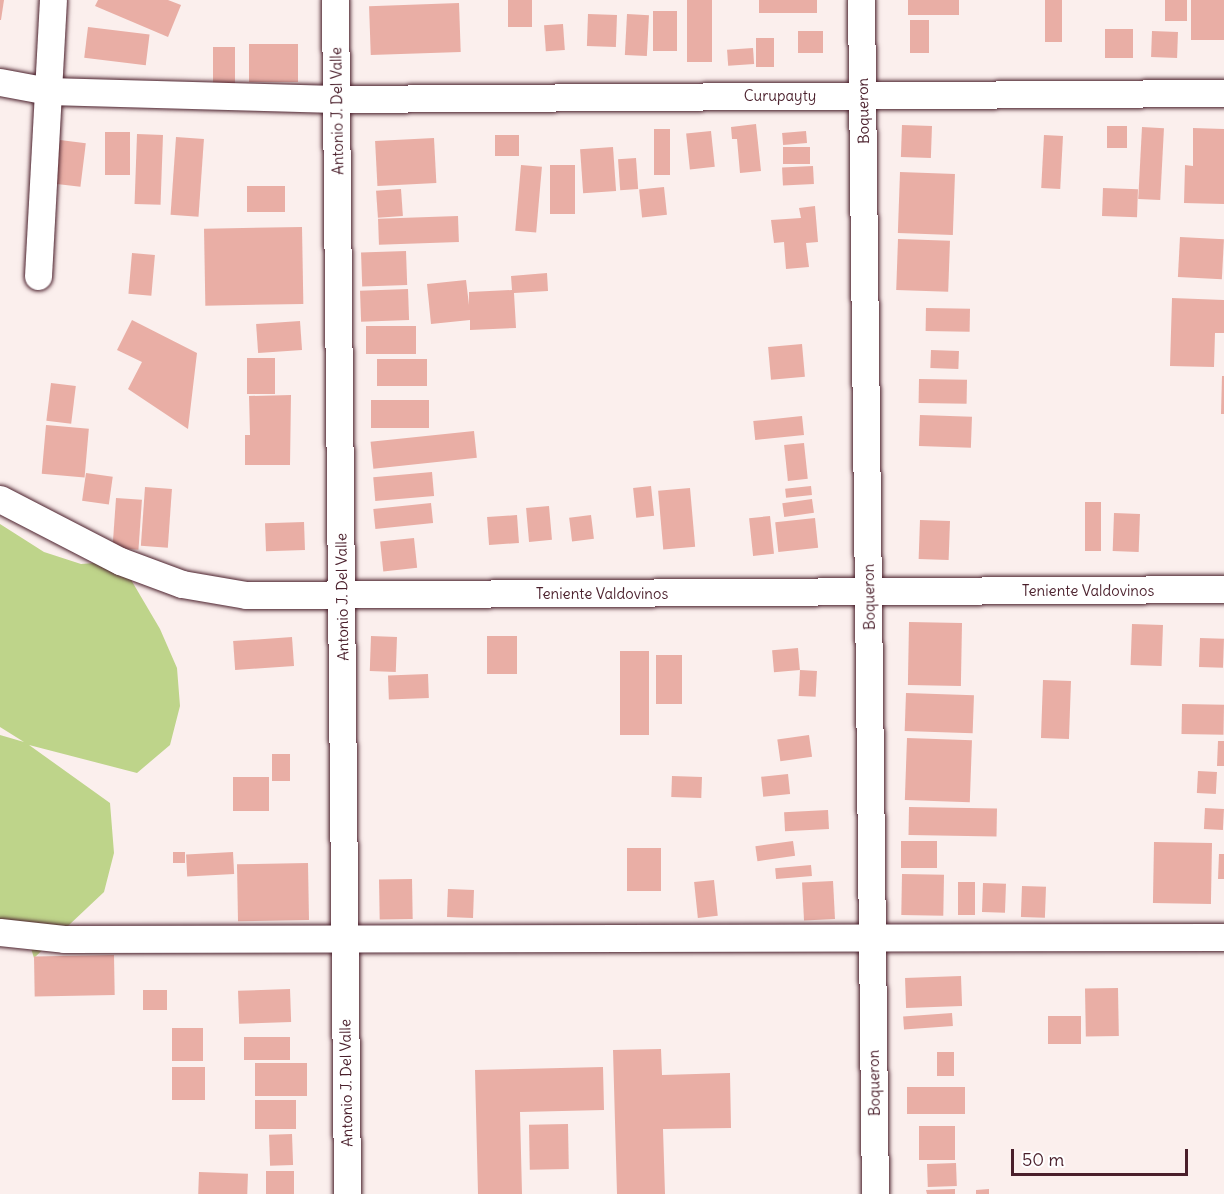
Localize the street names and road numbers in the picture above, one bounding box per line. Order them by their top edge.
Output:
street label: Antonio J. Del Valle [327,47,347,175]
street label: Boqueron [853,78,873,144]
street label: Curupayty [744,87,816,105]
street label: Antonio J. Del Valle [332,533,352,661]
street label: Boqueron [859,564,879,630]
street label: Teniente Valdovinos [1022,582,1154,600]
street label: Teniente Valdovinos [536,585,668,603]
street label: Antonio J. Del Valle [336,1019,356,1147]
street label: Boqueron [864,1050,884,1116]

